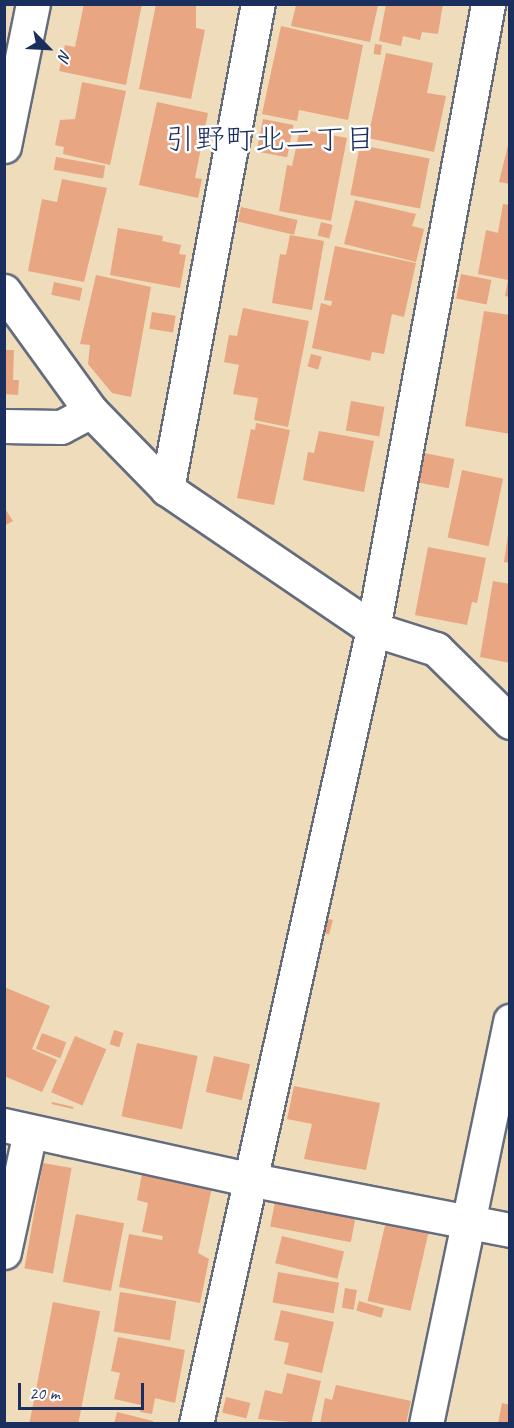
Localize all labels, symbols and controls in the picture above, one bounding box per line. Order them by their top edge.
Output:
north arrow [18,18,78,78]
text: N [53,47,76,64]
district label: 引野町北二丁目 [165,121,375,157]
scale bar [21,1371,147,1409]
text: 20 m [29,1382,60,1404]

